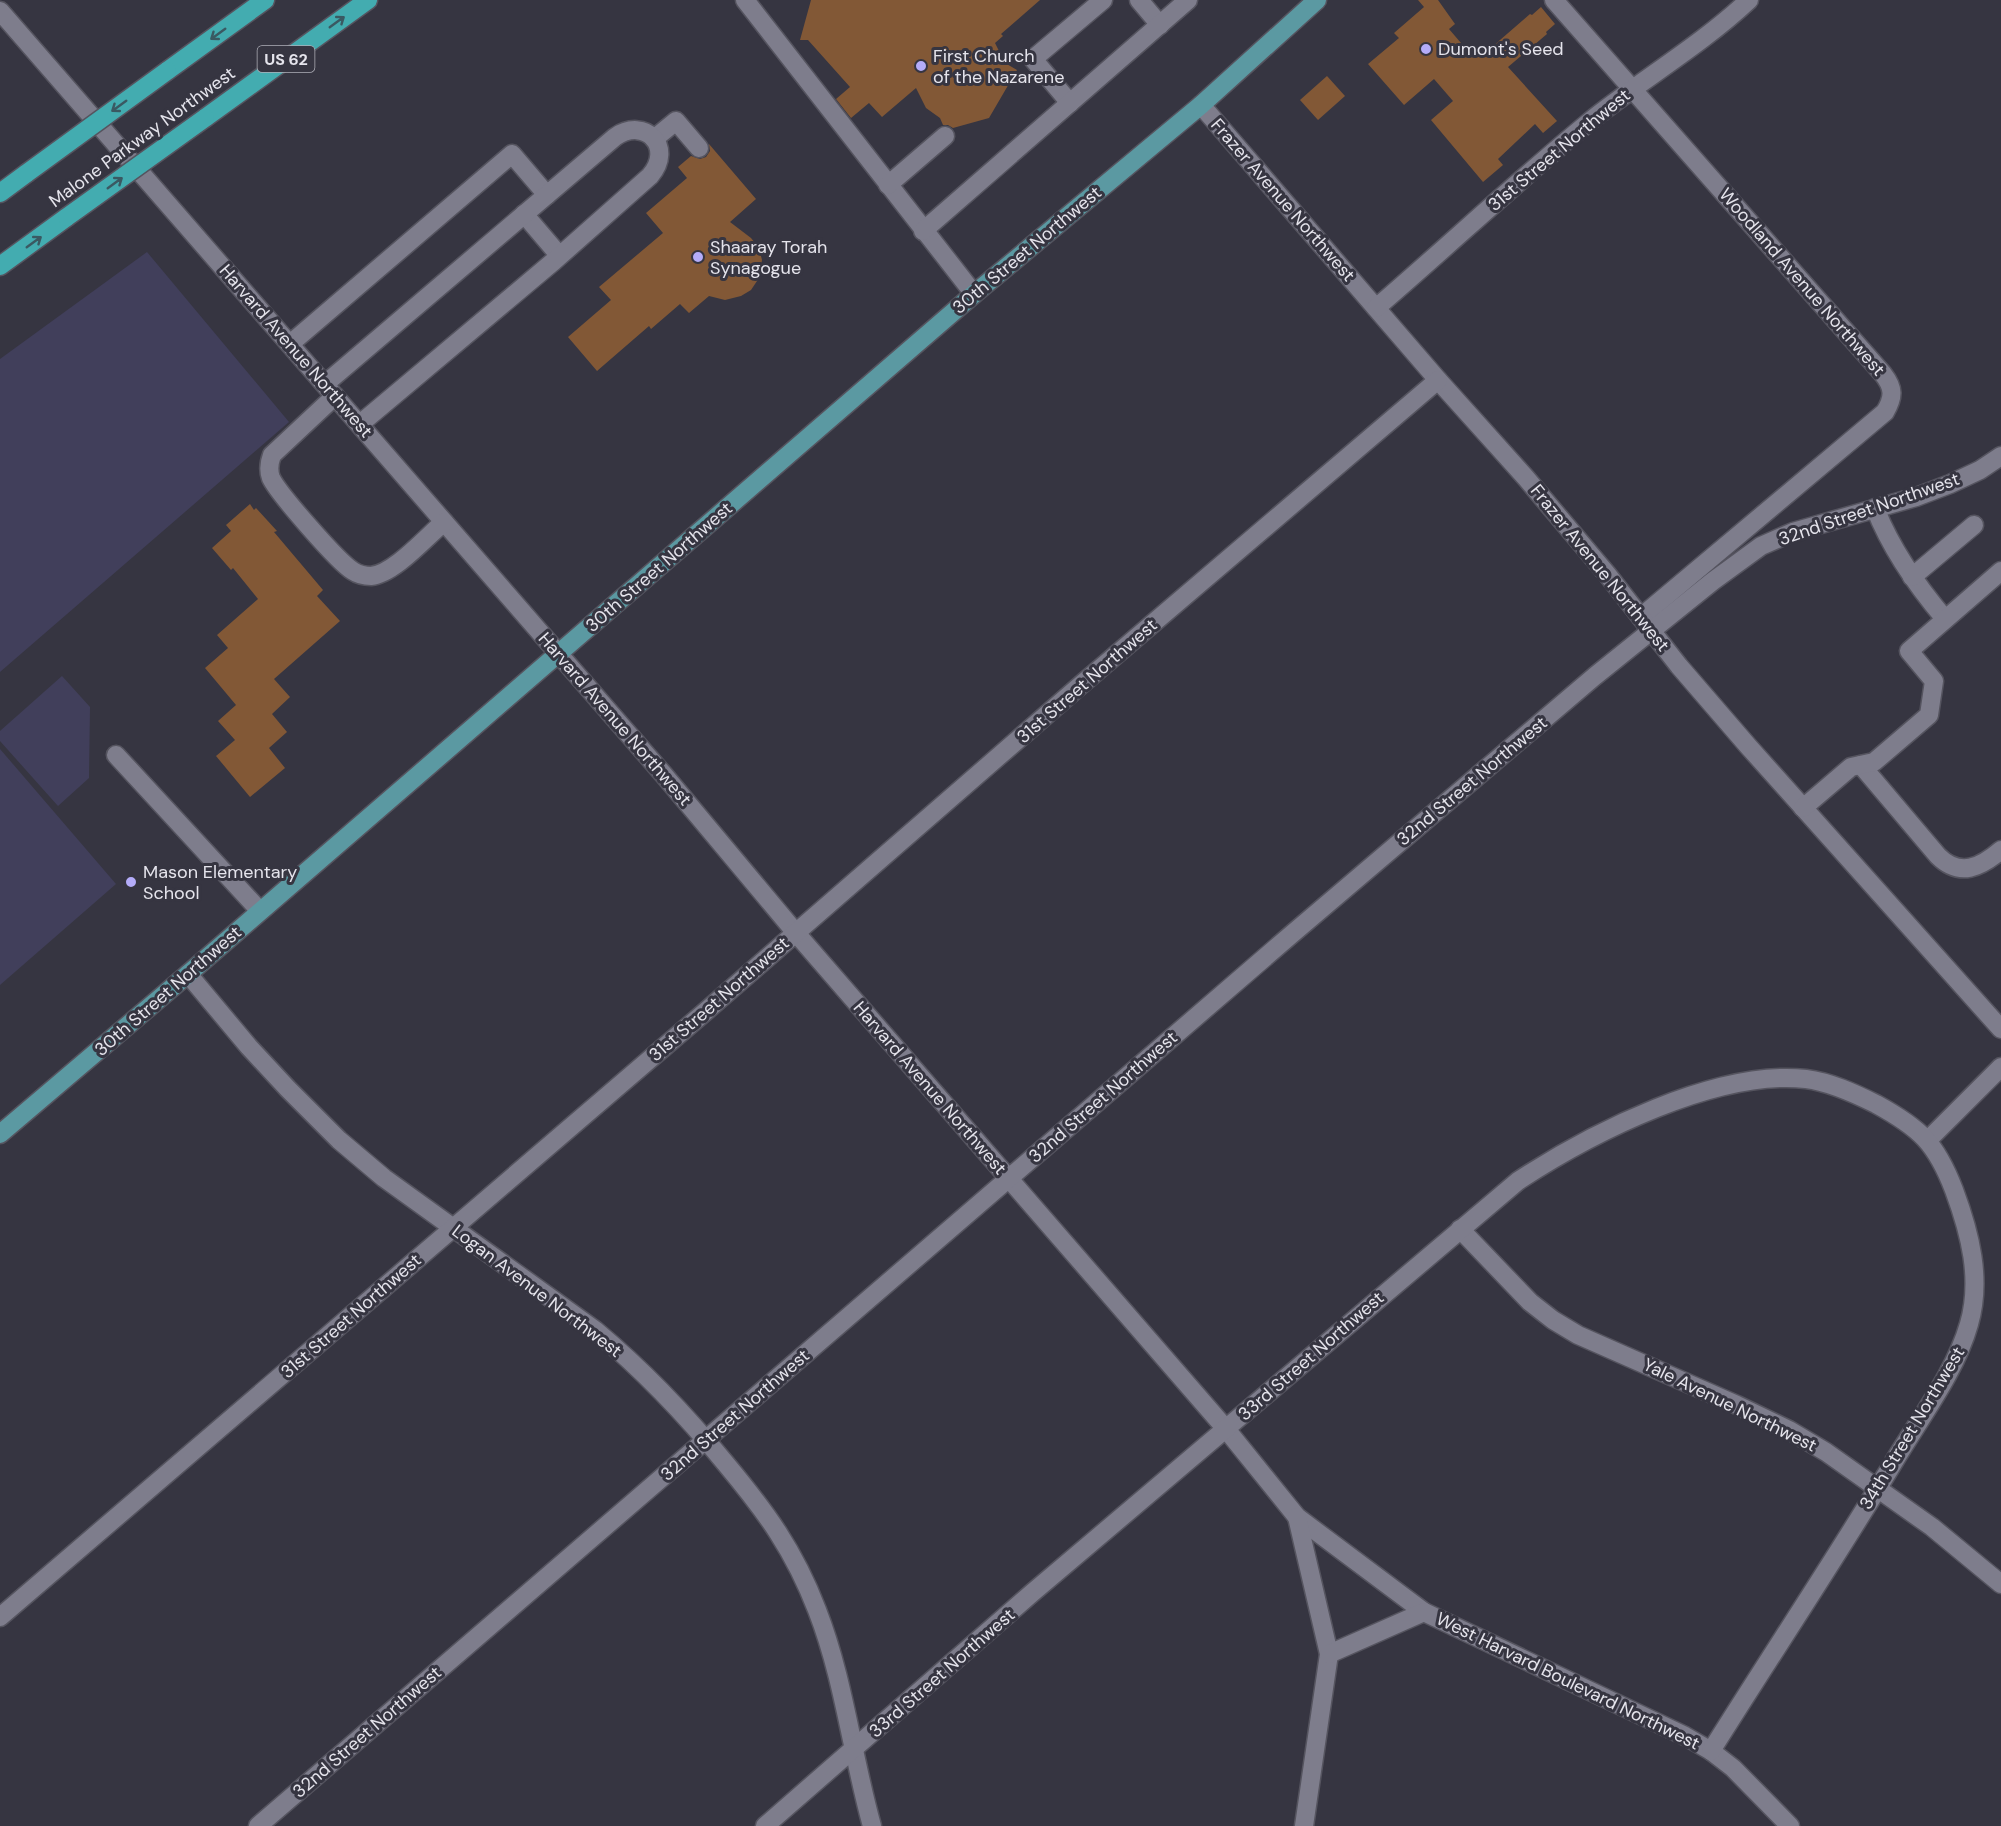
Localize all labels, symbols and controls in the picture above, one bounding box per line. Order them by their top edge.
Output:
one-way arrow [329,16,345,28]
one-way arrow [210,28,226,40]
place label: Dumont's Seed [1438,37,1564,61]
marker: Dumont's Seed [1419,42,1433,56]
place label: First Church of the Nazarene [933,44,1064,89]
road number: US 62 [258,46,314,72]
marker: First Church of the Nazarene [914,59,928,73]
street label: Malone Parkway Northwest [44,61,240,213]
street label: 31st Street Northwest [1483,83,1635,217]
one-way arrow [112,100,128,112]
street label: Frazer Avenue Northwest [1206,113,1360,287]
one-way arrow [106,177,122,189]
street label: 30th Street Northwest [947,181,1107,319]
street label: Woodland Avenue Northwest [1714,183,1890,381]
one-way arrow [25,235,41,248]
place label: Shaaray Torah Synagogue [710,235,827,280]
marker: Shaaray Torah Synagogue [691,250,705,264]
street label: Harvard Avenue Northwest [214,259,378,443]
street label: 32nd Street Northwest [1775,467,1963,551]
street label: Frazer Avenue Northwest [1525,479,1675,657]
street label: 30th Street Northwest [580,496,738,638]
street label: 31st Street Northwest [1012,613,1162,749]
street label: Harvard Avenue Northwest [533,627,697,811]
street label: 32nd Street Northwest [1392,711,1552,851]
place label: Mason Elementary School [143,860,297,905]
marker: Mason Elementary School [124,875,138,889]
street label: 30th Street Northwest [89,920,247,1062]
street label: 31st Street Northwest [644,931,794,1067]
street label: Harvard Avenue Northwest [848,996,1012,1180]
street label: 32nd Street Northwest [1024,1026,1182,1168]
street label: Logan Avenue Northwest [447,1219,627,1363]
street label: 31st Street Northwest [276,1248,426,1384]
street label: 33rd Street Northwest [1233,1286,1389,1426]
street label: 34th Street Northwest [1854,1342,1970,1514]
street label: 32nd Street Northwest [656,1344,814,1486]
street label: Yale Avenue Northwest [1639,1352,1821,1458]
street label: 33rd Street Northwest [864,1603,1020,1743]
street label: West Harvard Boulevard Northwest [1432,1607,1704,1755]
street label: 32nd Street Northwest [288,1661,446,1803]

